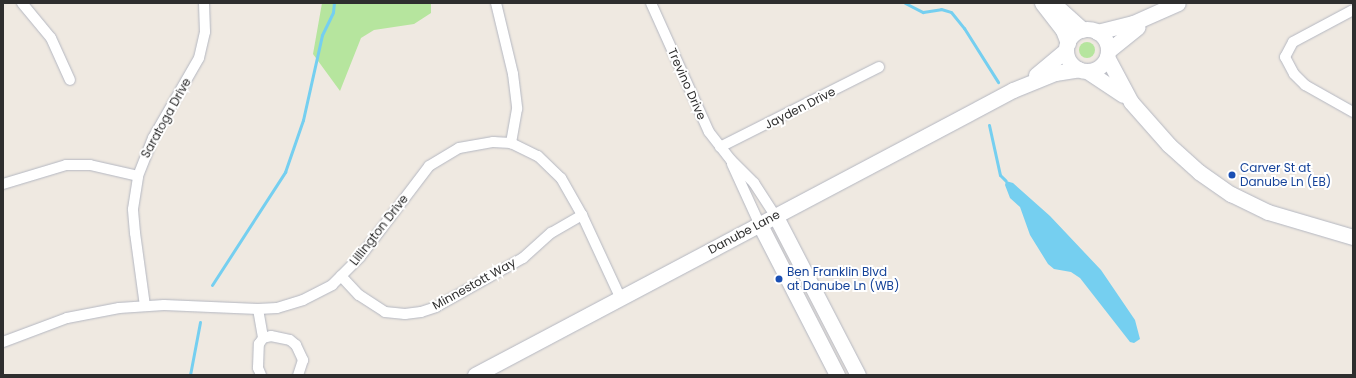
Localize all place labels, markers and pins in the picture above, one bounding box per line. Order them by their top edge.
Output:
place label: Carver St at Danube Ln (EB) [1240,161,1331,189]
marker: Carver St at Danube Ln (EB) [1227,170,1237,180]
place label: Ben Franklin Blvd at Danube Ln (WB) [787,265,899,293]
marker: Ben Franklin Blvd at Danube Ln (WB) [774,274,784,284]

